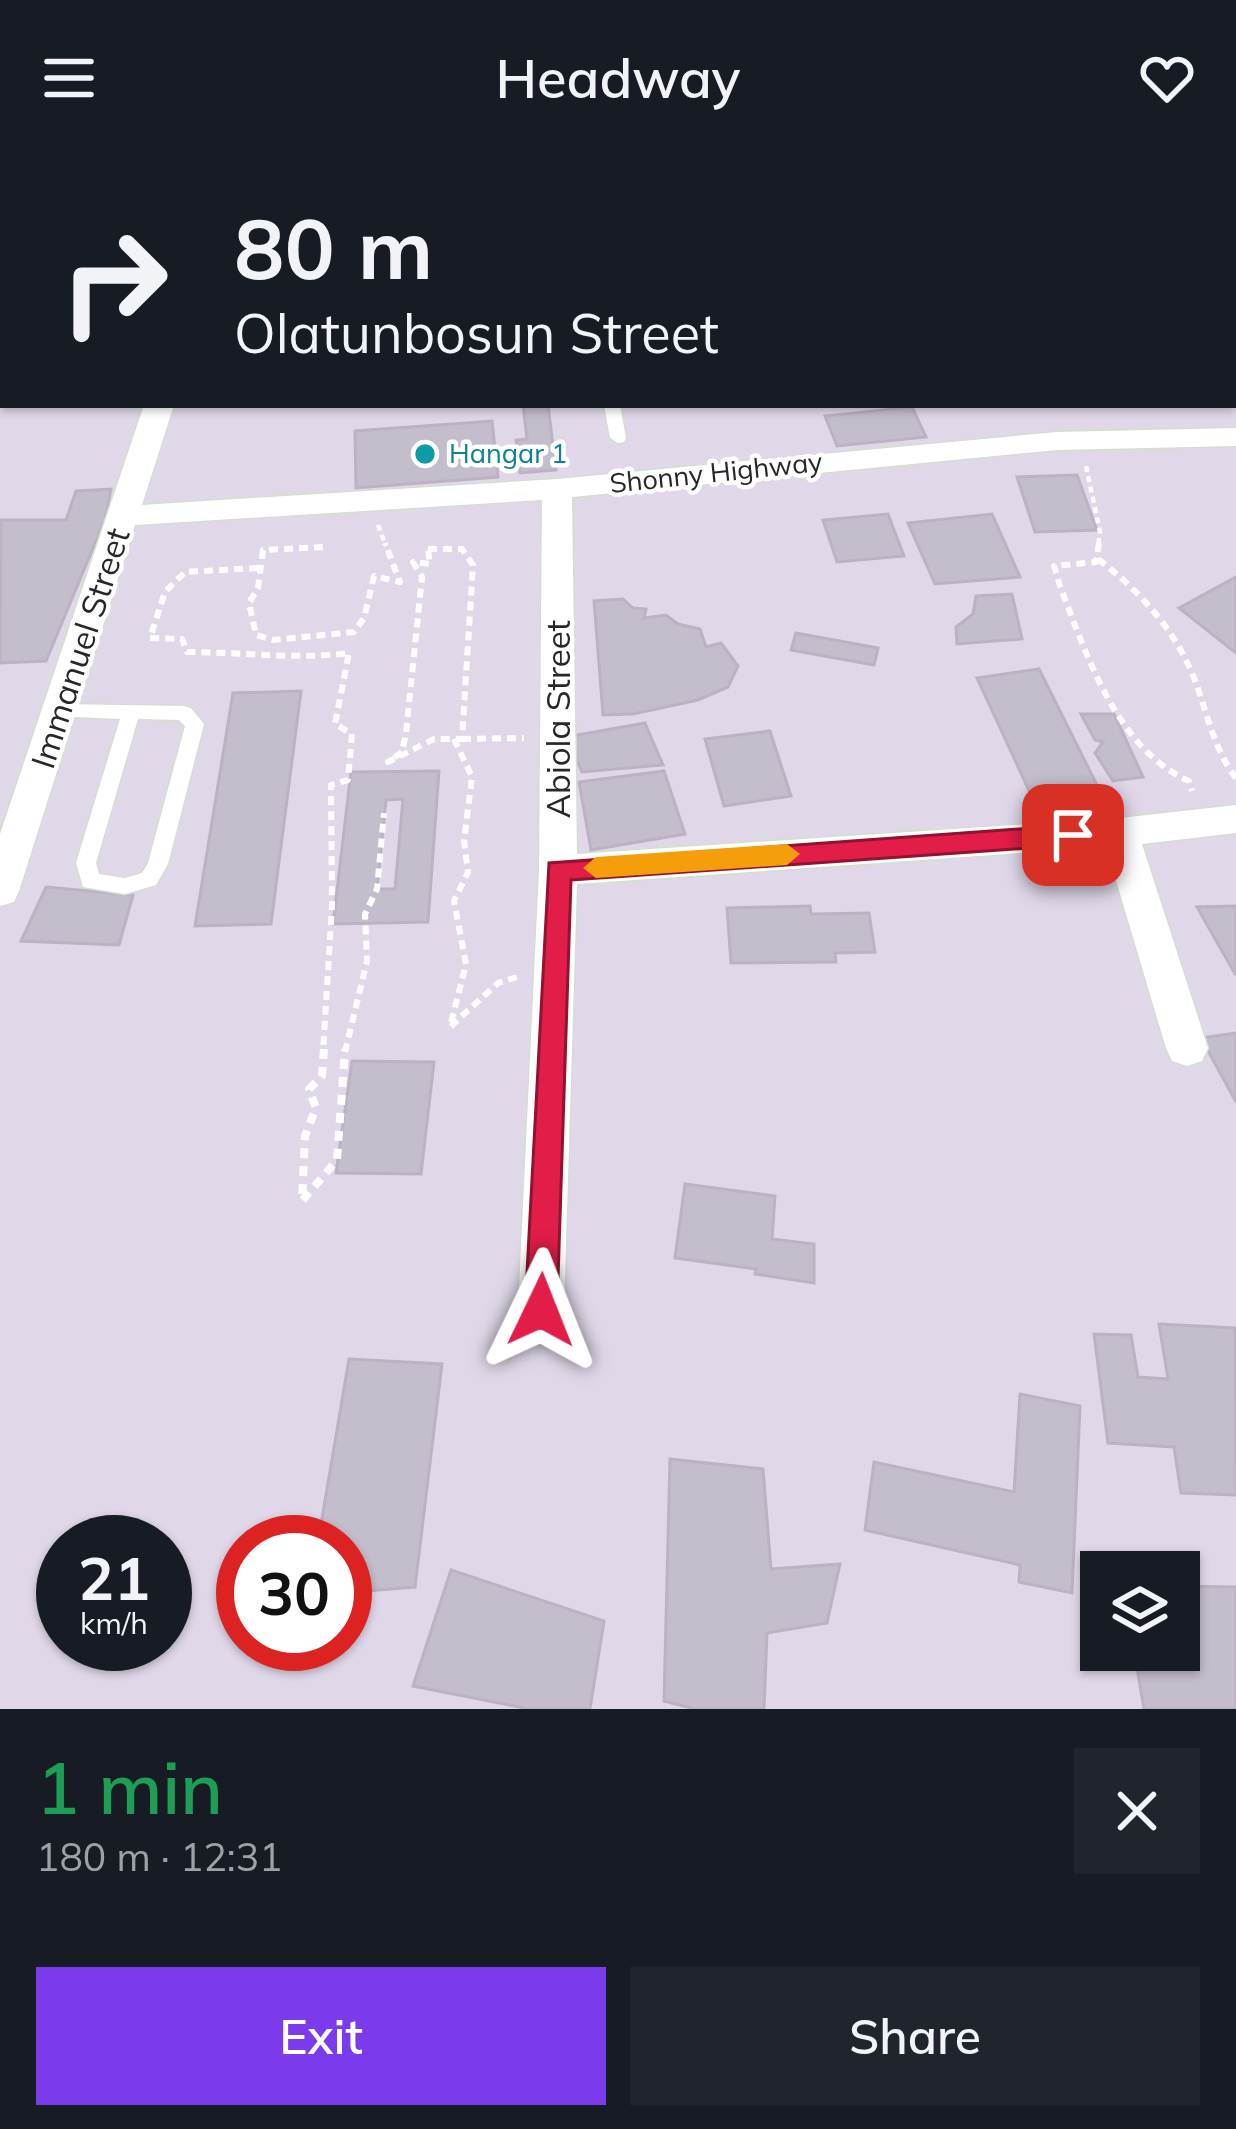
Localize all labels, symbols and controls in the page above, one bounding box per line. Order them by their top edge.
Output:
text: Headway [495,44,741,112]
icon: menu [36,45,102,111]
icon: heart [1134,45,1200,111]
text: 80 m [234,195,433,300]
icon: right [36,204,192,360]
text: Olatunbosun Street [234,299,719,367]
place label: Hangar 1 [449,436,567,470]
marker: Hangar 1 [412,441,438,467]
street label: Shonny Highway [608,444,825,500]
street label: Immanuel Street [21,522,138,773]
street label: Abiola Street [537,620,578,818]
pin [1022,784,1124,886]
icon: arrive [1040,802,1106,868]
position arrow [478,1247,604,1373]
speed limit sign: 30 [216,1515,372,1671]
text: 21 [78,1540,150,1615]
map controls [1080,1551,1200,1671]
button: layers [1080,1551,1200,1671]
text: km/h [80,1604,148,1642]
text: 1 min [36,1742,223,1832]
button: close [1074,1748,1200,1874]
text: 180 m · 12:31 [36,1832,282,1881]
button: Exit [36,1967,606,2105]
button: Share [630,1967,1200,2105]

